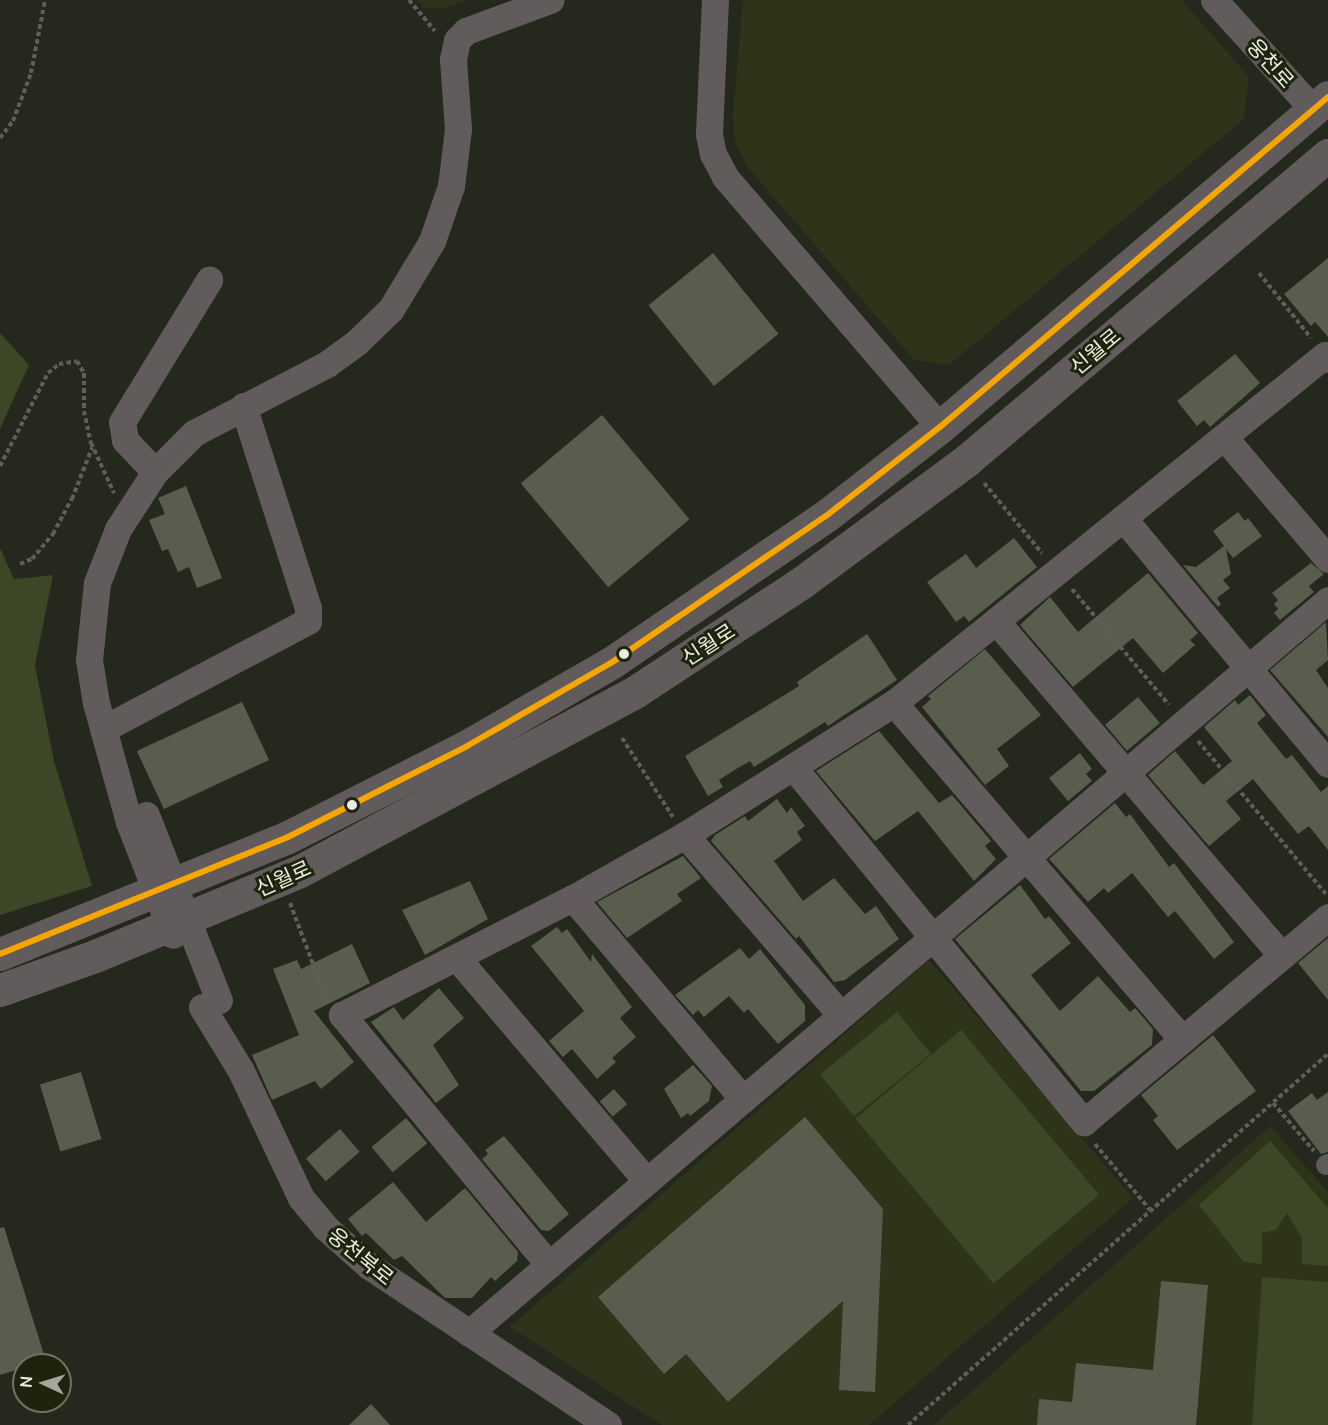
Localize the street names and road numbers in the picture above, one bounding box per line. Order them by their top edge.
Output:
street label: 웅천로 [1242,33,1300,93]
street label: 신월로 [1065,323,1125,379]
street label: 신월로 [677,618,739,670]
street label: 신월로 [251,855,315,901]
street label: 웅천북로 [323,1222,399,1290]

